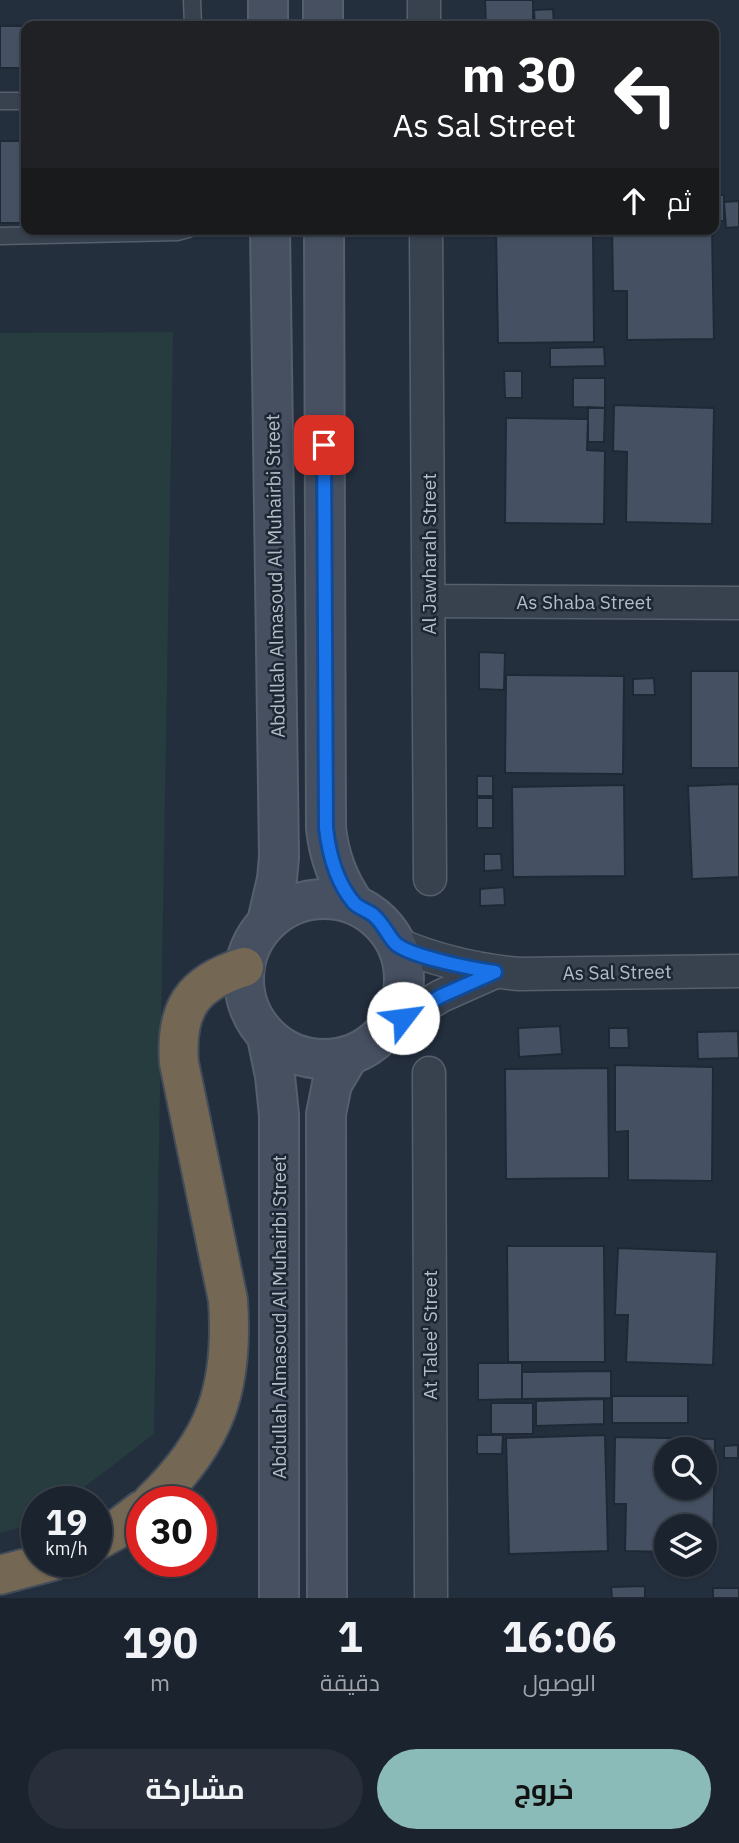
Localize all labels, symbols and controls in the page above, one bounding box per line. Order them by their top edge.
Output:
text: 30 m [462,42,576,105]
icon: left [600,49,691,140]
text: As Sal Street [393,104,576,146]
icon: ahead [615,182,653,220]
text: ثم [667,184,691,218]
street label: Abdullah Almasoud Al Muhairbi Street [260,414,290,738]
pin [294,415,354,475]
icon: arrive [305,426,343,464]
street label: Al Jawharah Street [417,473,441,635]
street label: As Shaba Street [516,590,652,614]
street label: As Sal Street [562,959,672,985]
position arrow [366,981,440,1055]
street label: Abdullah Almasoud Al Muhairbi Street [267,1155,291,1479]
street label: At Talee' Street [418,1270,442,1400]
map controls [654,1437,717,1577]
button: search [654,1437,717,1500]
speed limit sign: 30 [126,1486,217,1577]
text: 19 [45,1499,88,1545]
button: layers [654,1514,717,1577]
text: km/h [45,1537,88,1560]
text: 1 [337,1609,363,1664]
text: 16:06 [502,1609,617,1664]
text: 190 [122,1615,198,1670]
text: m [150,1667,170,1697]
text: دقيقة [320,1667,380,1697]
text: الوصول [523,1667,596,1697]
button: مشاركة [28,1749,363,1829]
button: خروج [377,1749,711,1829]

